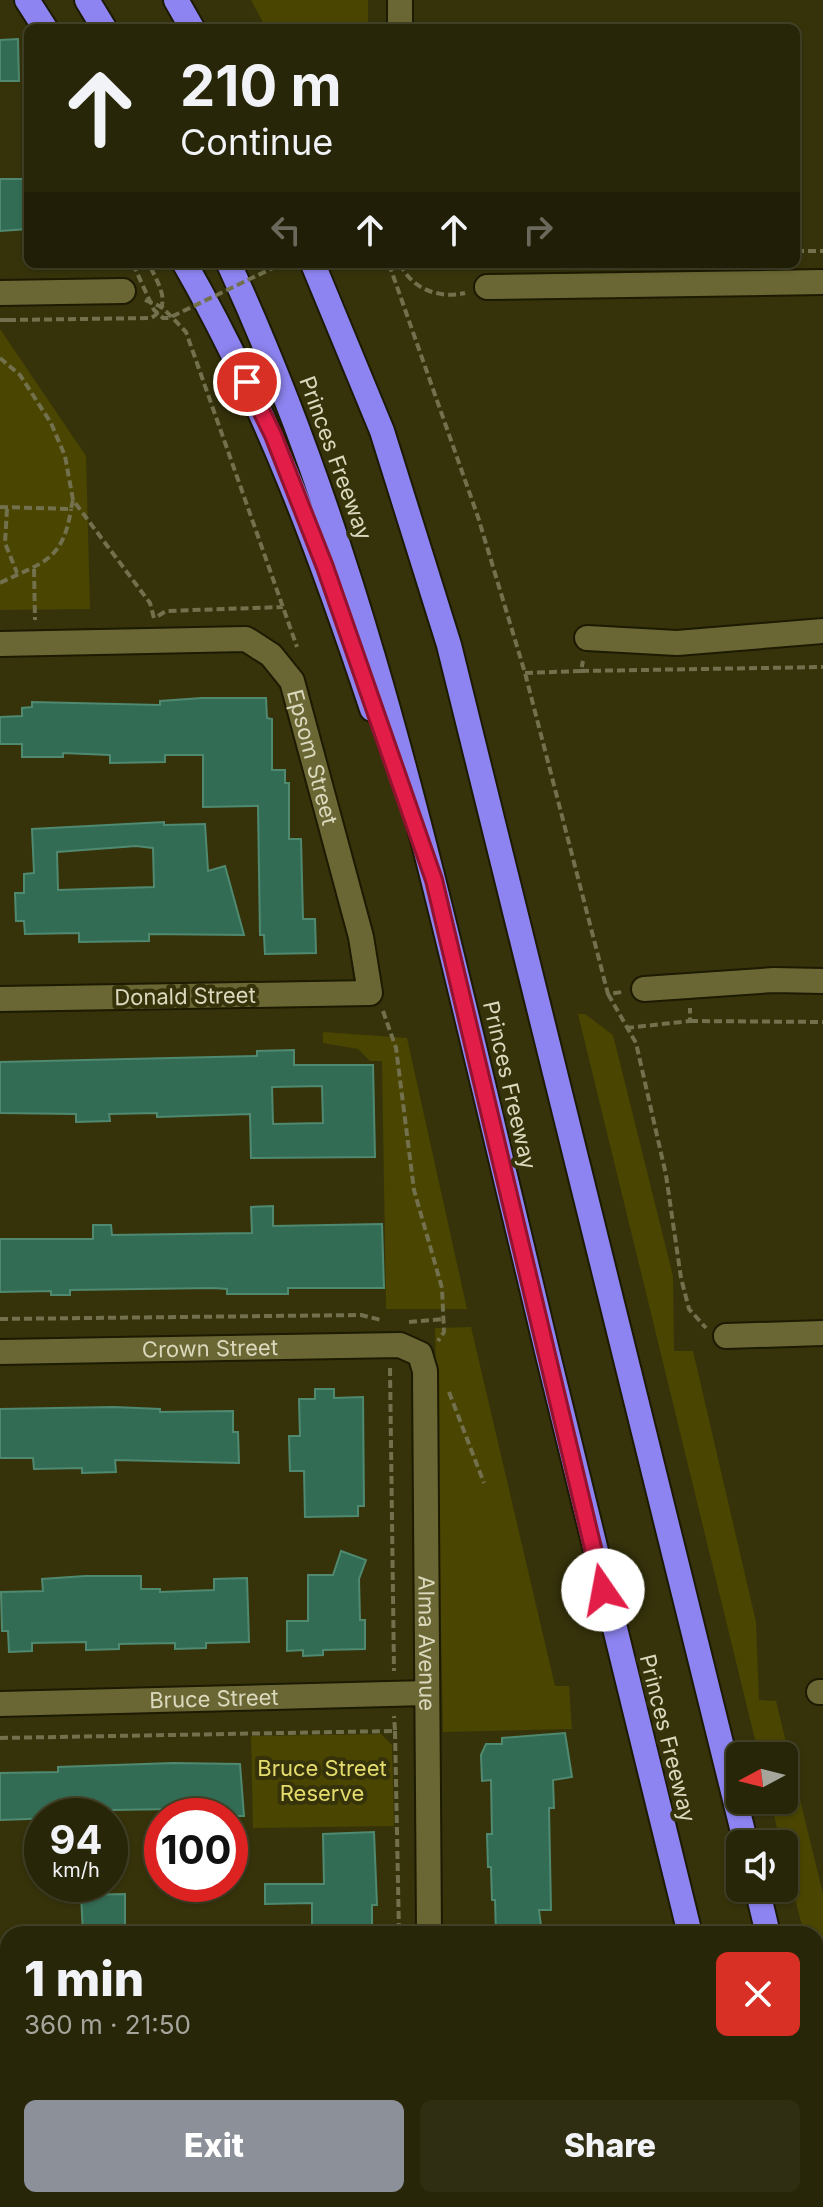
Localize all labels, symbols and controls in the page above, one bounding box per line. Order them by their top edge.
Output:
text: 210 m [180,52,342,120]
icon: ahead [48,56,152,160]
text: Continue [180,120,333,164]
icon: left [264,208,308,252]
icon: ahead [348,208,392,252]
icon: ahead [432,208,476,252]
icon: right [516,208,560,252]
pin [213,348,281,416]
icon: arrive [225,360,269,404]
street label: Princes Freeway [294,373,378,543]
street label: Epsom Street [282,687,343,828]
street label: Donald Street [114,982,256,1010]
street label: Princes Freeway [478,998,542,1172]
street label: Crown Street [142,1334,278,1363]
position arrow [561,1548,645,1632]
street label: Alma Avenue [413,1575,440,1711]
street label: Princes Freeway [635,1651,701,1825]
street label: Bruce Street [149,1684,279,1713]
north arrow [726,1742,798,1814]
map controls [726,1742,798,1902]
park label: Bruce Street Reserve [257,1755,387,1806]
speed limit sign: 100 [144,1798,248,1902]
text: 94 [49,1815,103,1864]
button: sound [726,1830,798,1902]
text: km/h [52,1858,100,1882]
text: 1 min [24,1949,144,2008]
button: close [716,1952,800,2036]
text: 360 m · 21:50 [24,2009,191,2040]
button: Exit [24,2100,404,2192]
button: Share [420,2100,800,2192]

